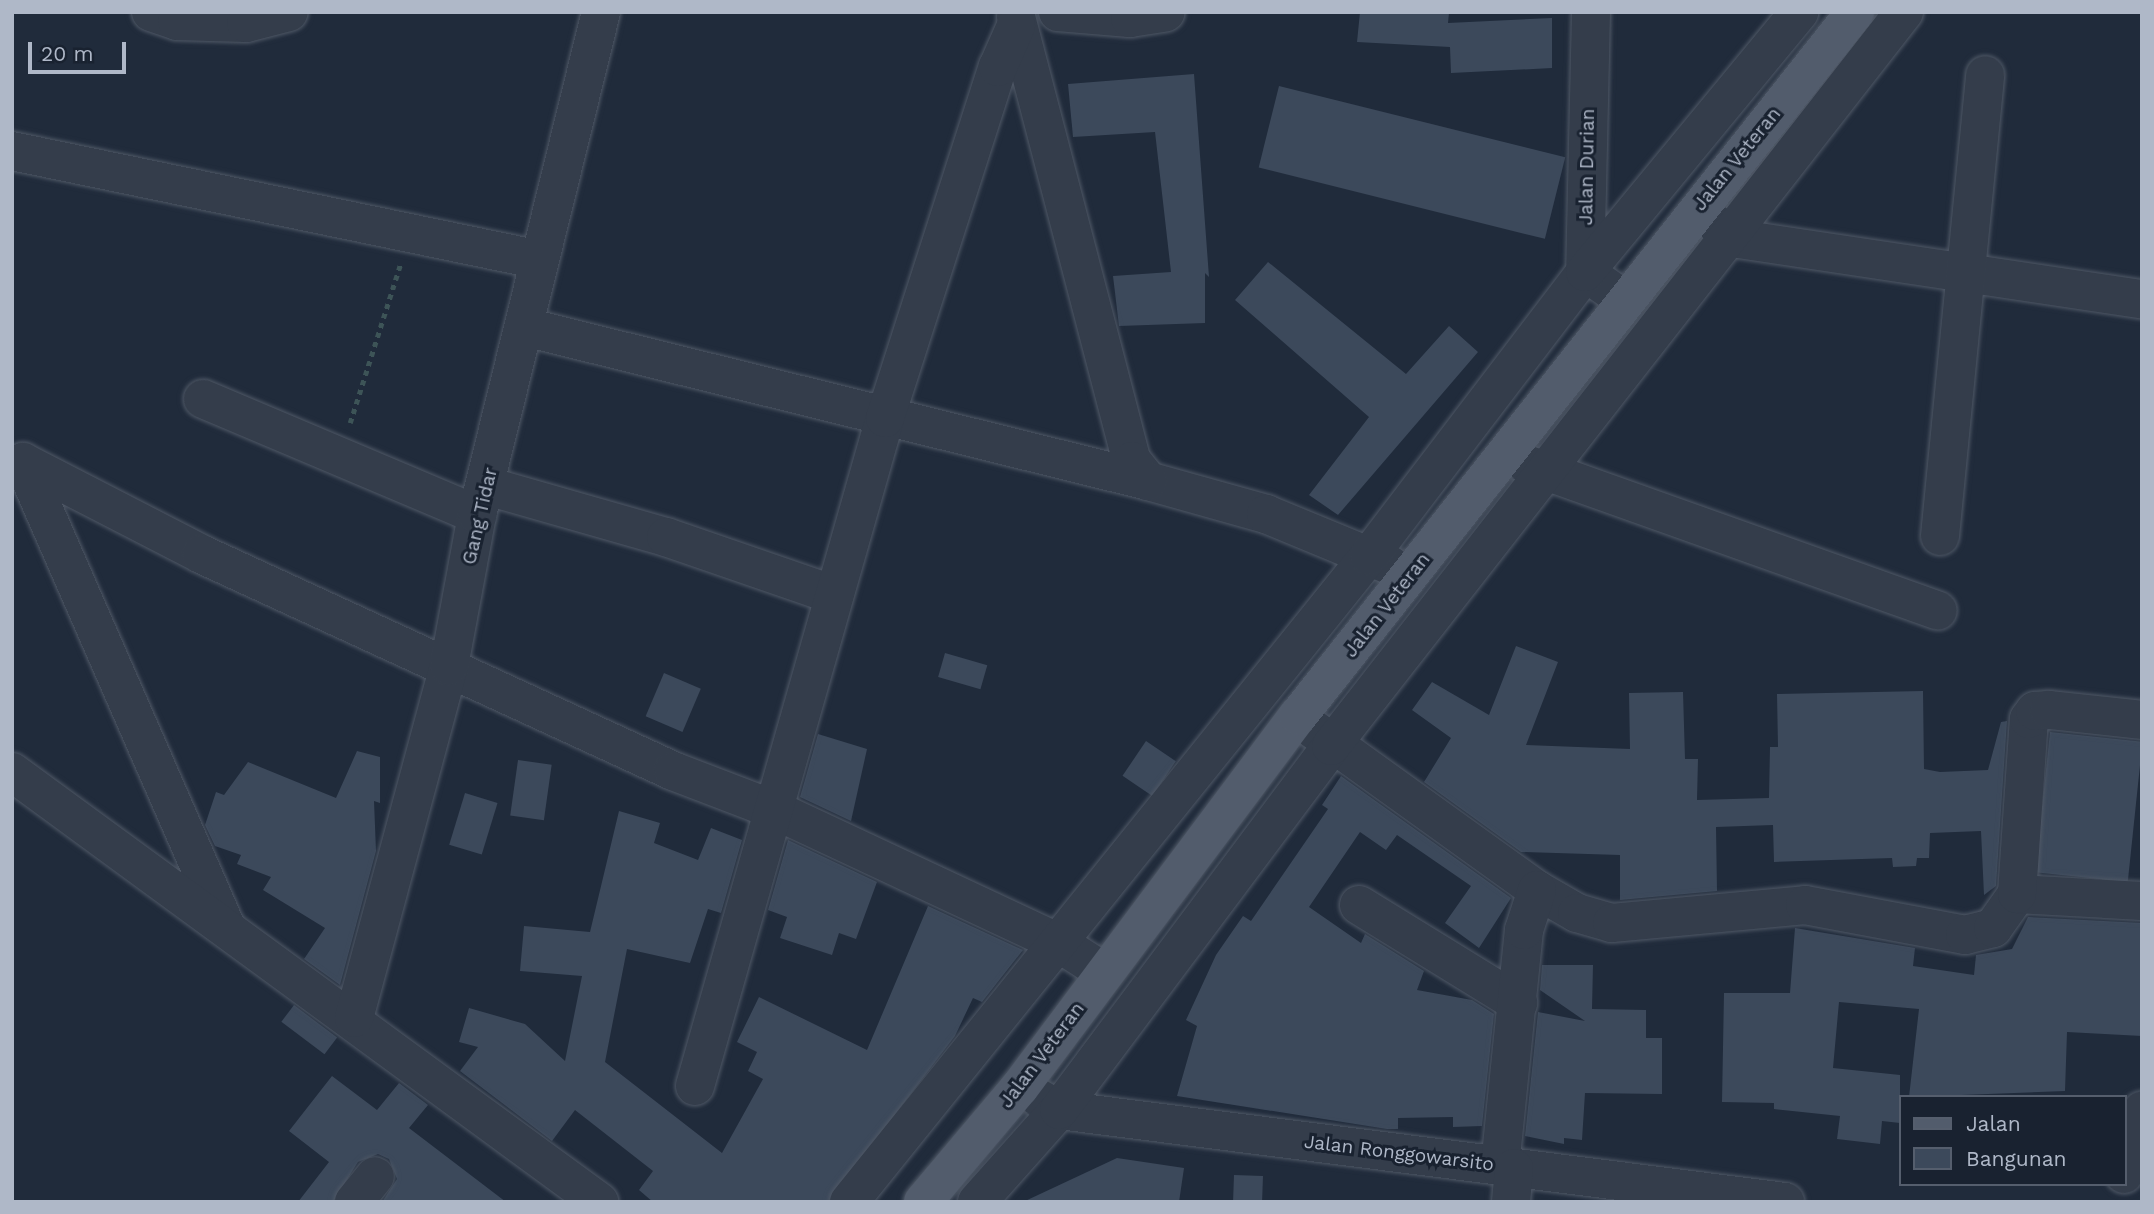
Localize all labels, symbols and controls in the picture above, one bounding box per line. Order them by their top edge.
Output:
scale bar [32,28,130,72]
text: 20 m [41,41,93,66]
street label: Jalan Veteran [1688,102,1786,216]
street label: Jalan Durian [1575,108,1599,226]
street label: Gang Tidar [458,465,502,567]
street label: Jalan Veteran [1339,548,1435,662]
street label: Jalan Veteran [995,997,1089,1113]
legend [1898,1095,2126,1186]
text: Jalan [1966,1111,2021,1136]
street label: Jalan Ronggowarsito [1303,1130,1495,1176]
text: Bangunan [1966,1146,2067,1171]

